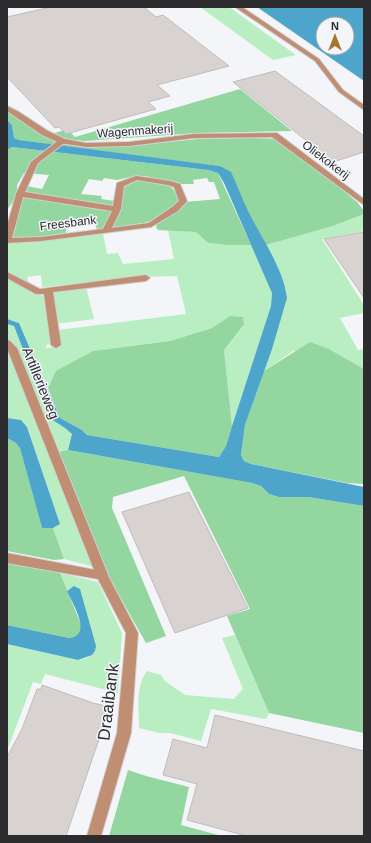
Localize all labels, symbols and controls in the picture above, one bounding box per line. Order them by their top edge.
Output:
north arrow [315,16,355,56]
text: N [331,20,339,32]
street label: Wagenmakerij [96,121,174,141]
street label: Oliekokerij [299,138,353,182]
street label: Freesbank [39,212,98,233]
street label: Artillerieweg [19,345,63,421]
street label: Draaibank [94,662,123,742]

